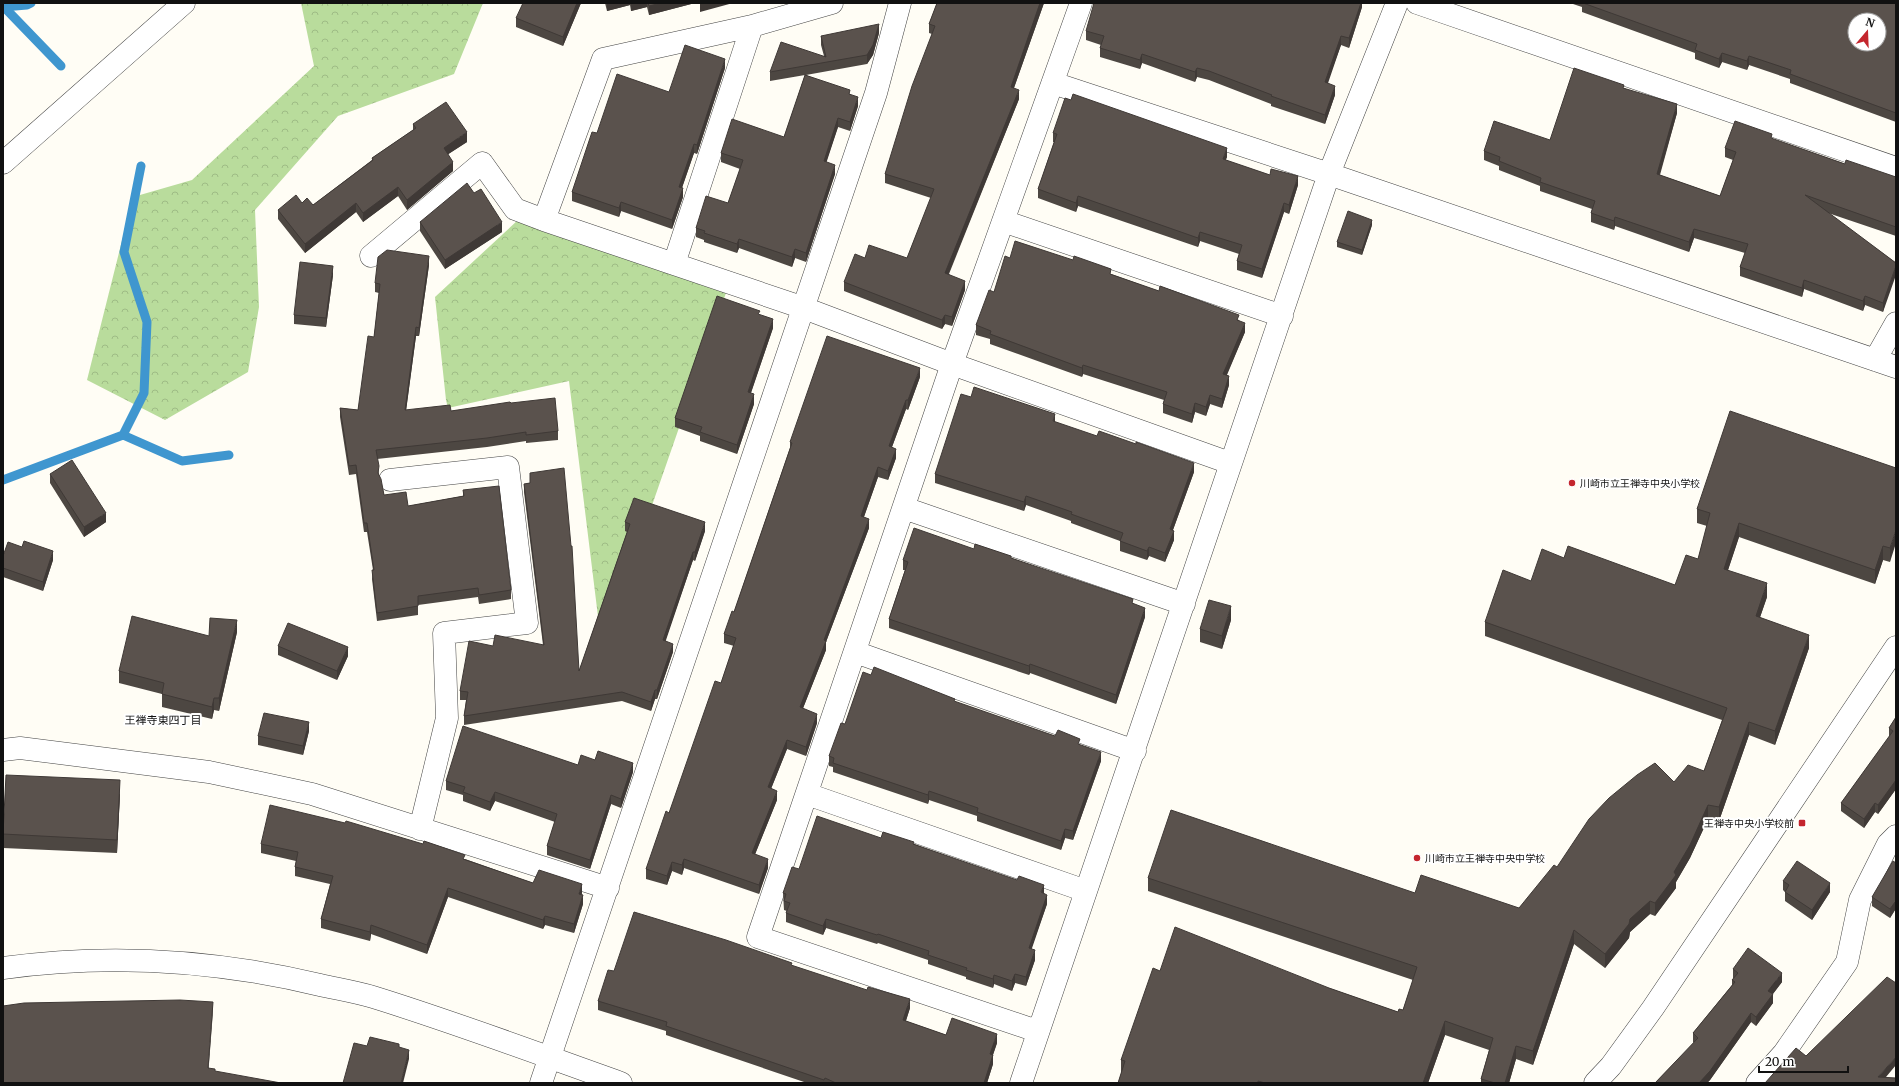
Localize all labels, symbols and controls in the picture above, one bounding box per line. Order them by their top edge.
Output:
north arrow [1847,12,1887,52]
text: N [1864,15,1877,31]
place label: 川崎市立王禅寺中央小学校 [1580,477,1700,490]
marker: 川崎市立王禅寺中央小学校 [1567,478,1577,488]
district label: 王禅寺東四丁目 [125,713,202,727]
place label: 王禅寺中央小学校前 [1704,817,1794,830]
marker: 王禅寺中央小学校前 [1797,818,1807,828]
place label: 川崎市立王禅寺中央中学校 [1425,852,1545,865]
marker: 川崎市立王禅寺中央中学校 [1412,853,1422,863]
scale bar [1759,1048,1848,1074]
text: 20 m [1765,1054,1794,1069]

